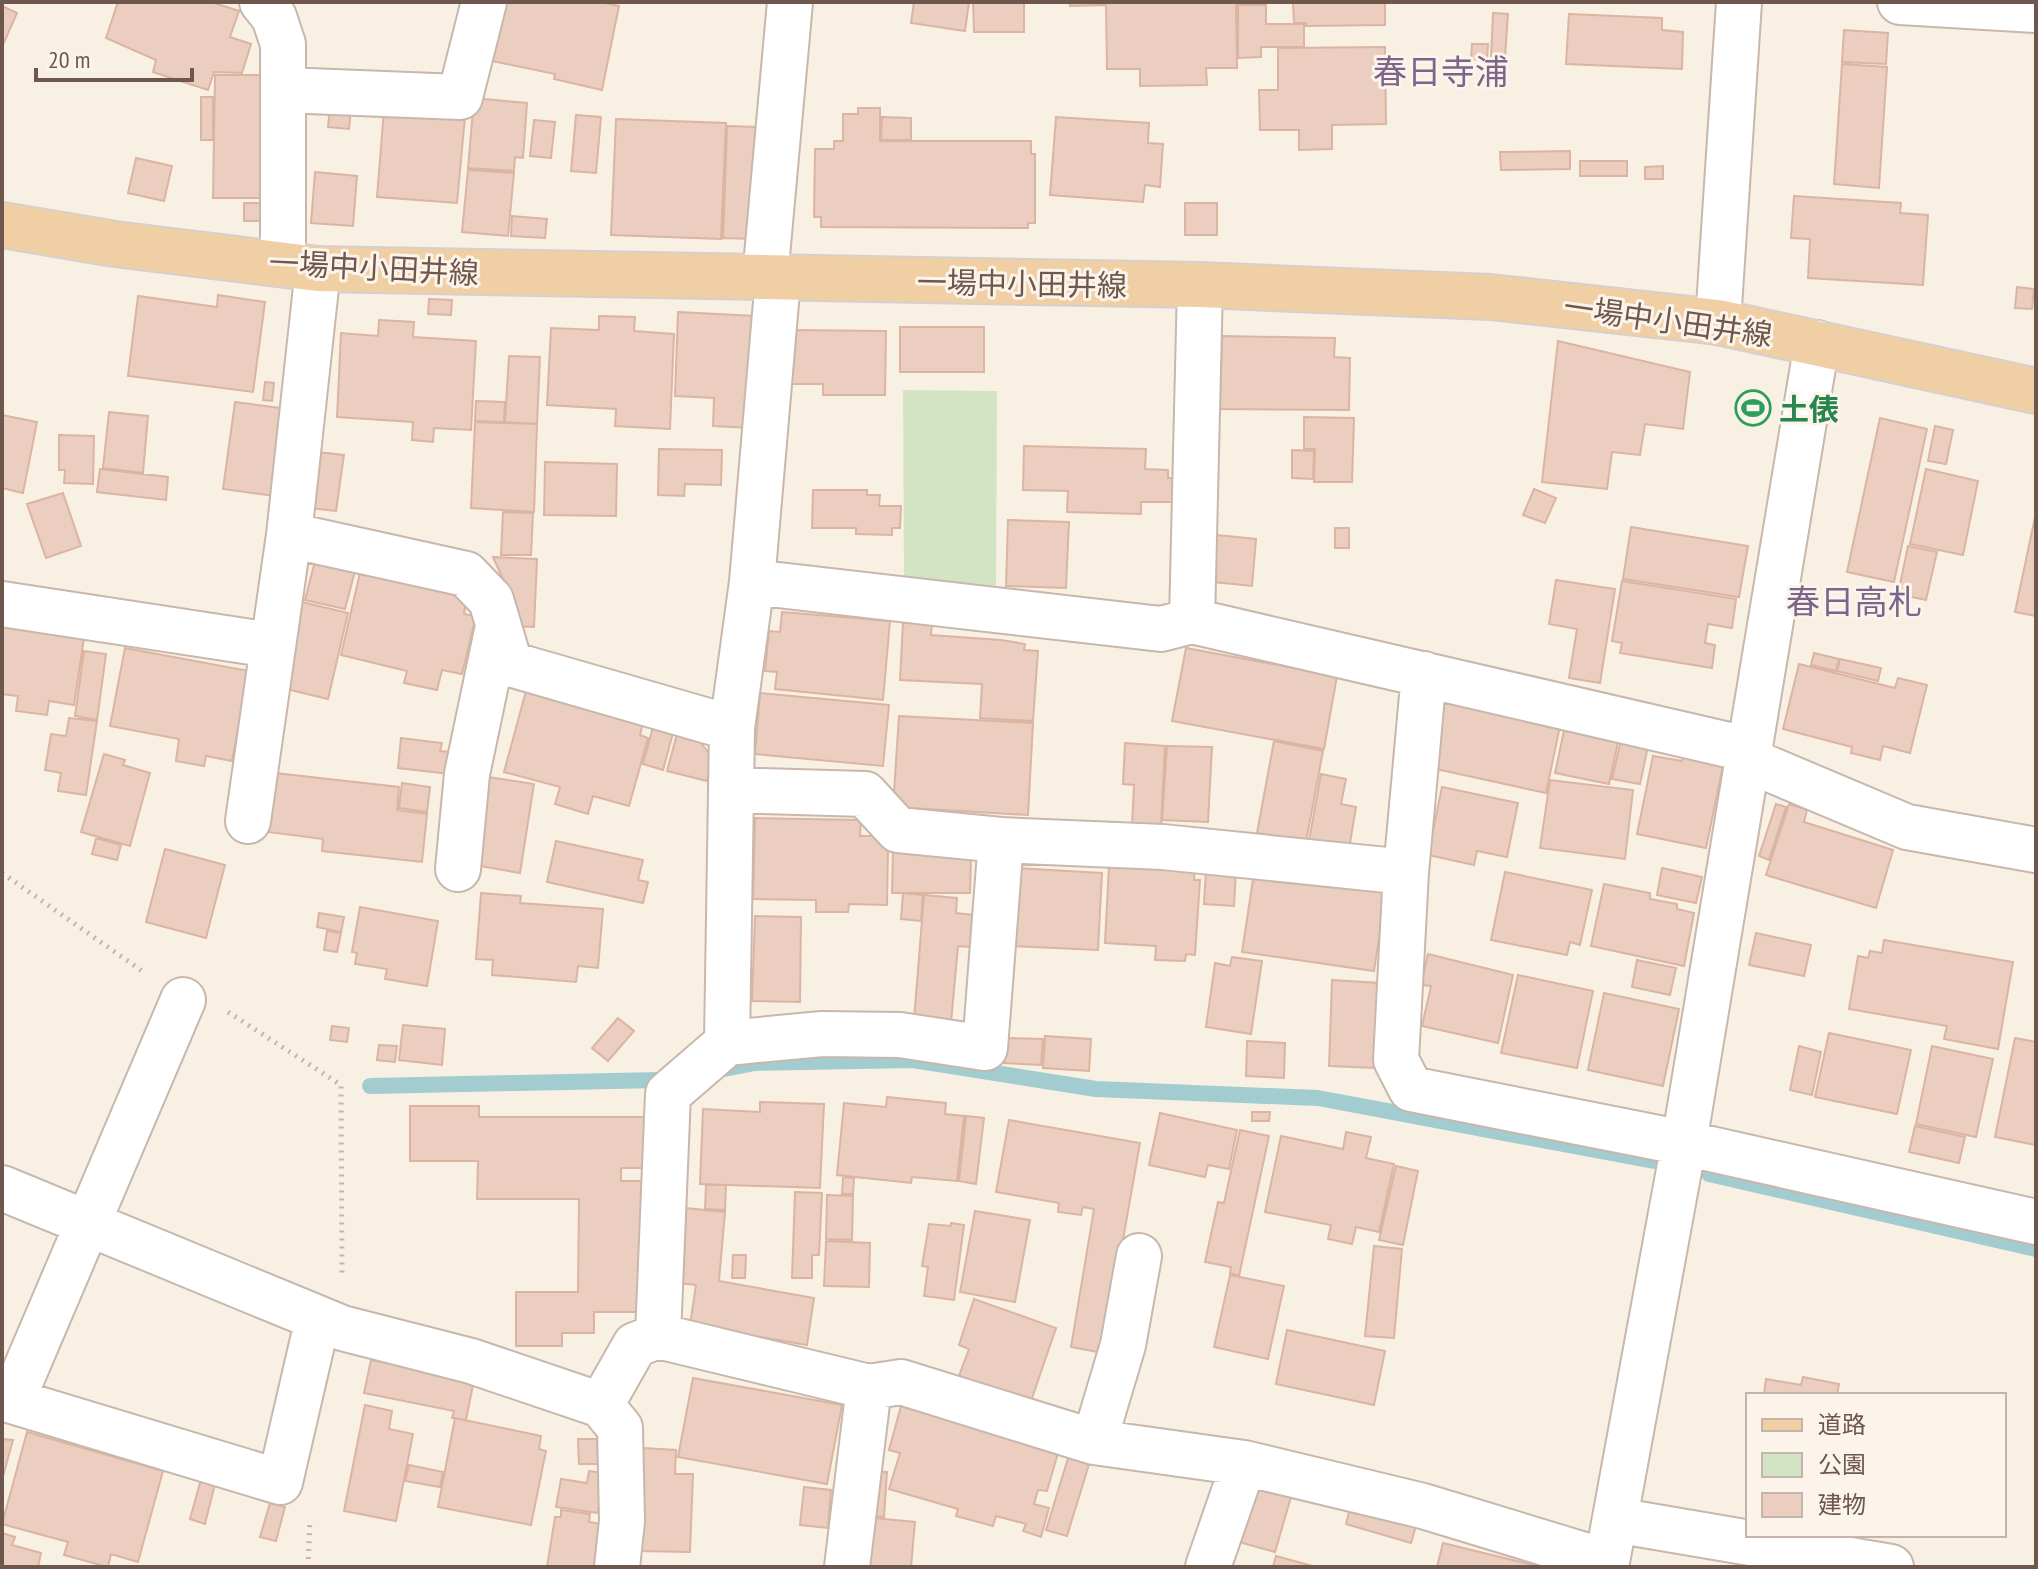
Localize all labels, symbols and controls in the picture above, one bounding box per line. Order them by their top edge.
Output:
scale bar [36,32,192,82]
text: 20 m [48,44,90,75]
district label: 春日寺浦 [1373,49,1509,93]
street label: 一場中小田井線 [268,242,480,292]
street label: 一場中小田井線 [917,262,1127,304]
street label: 一場中小田井線 [1561,286,1775,354]
sports icon: 土俵 [1734,389,1772,427]
place label: 土俵 [1779,389,1839,428]
district label: 春日高札 [1786,579,1922,623]
legend [1746,1393,2006,1537]
text: 道路 [1818,1409,1866,1440]
text: 公園 [1818,1449,1866,1480]
text: 建物 [1818,1489,1866,1520]

